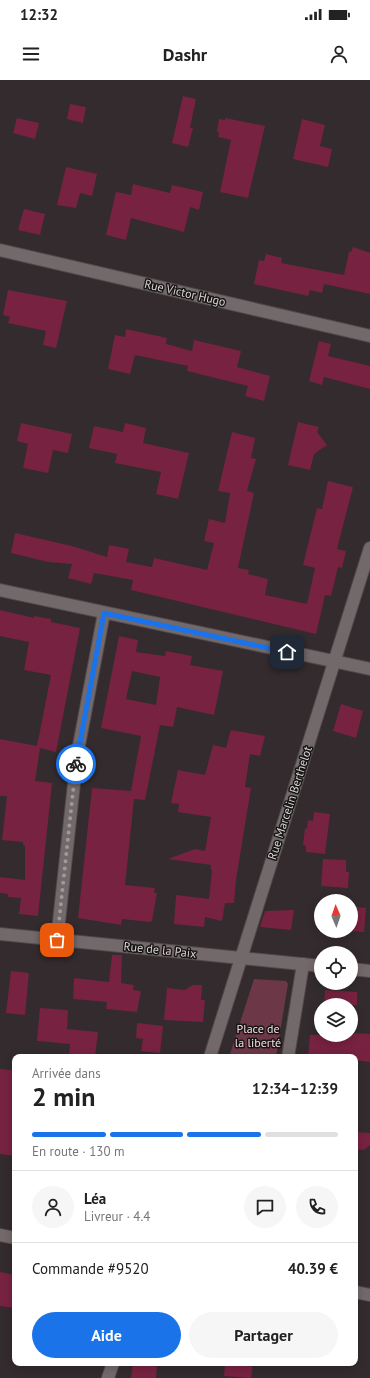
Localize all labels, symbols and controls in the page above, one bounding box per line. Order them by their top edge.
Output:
text: 12:32 [20,5,58,24]
icon: menu [20,43,42,65]
text: Dashr [163,43,207,66]
icon: person [328,43,350,65]
street label: Rue Victor Hugo [143,276,227,309]
pin [270,635,304,669]
icon: home [276,641,298,663]
courier [56,744,96,784]
street label: Rue Marcelin Berthelot [264,744,315,861]
icon: bike [65,753,87,775]
north arrow [314,894,358,938]
map controls [314,894,358,1042]
pin [40,923,74,957]
icon: bag [46,929,68,951]
street label: Rue de la Paix [123,938,197,961]
button: locate [314,946,358,990]
button: layers [314,998,358,1042]
park label: Place de la liberté [235,1021,281,1050]
text: Arrivée dans [32,1065,101,1082]
text: 12:34–12:39 [252,1079,338,1098]
text: 2 min [32,1080,95,1113]
text: En route · 130 m [32,1143,125,1160]
button: person [32,1186,74,1228]
button: chat [244,1186,286,1228]
button: phone [296,1186,338,1228]
text: Léa [84,1189,106,1208]
text: Livreur · 4.4 [84,1208,150,1225]
text: Commande #9520 [32,1259,149,1278]
text: 40.39 € [288,1259,338,1278]
button: Aide [32,1312,181,1358]
button: Partager [189,1312,338,1358]

